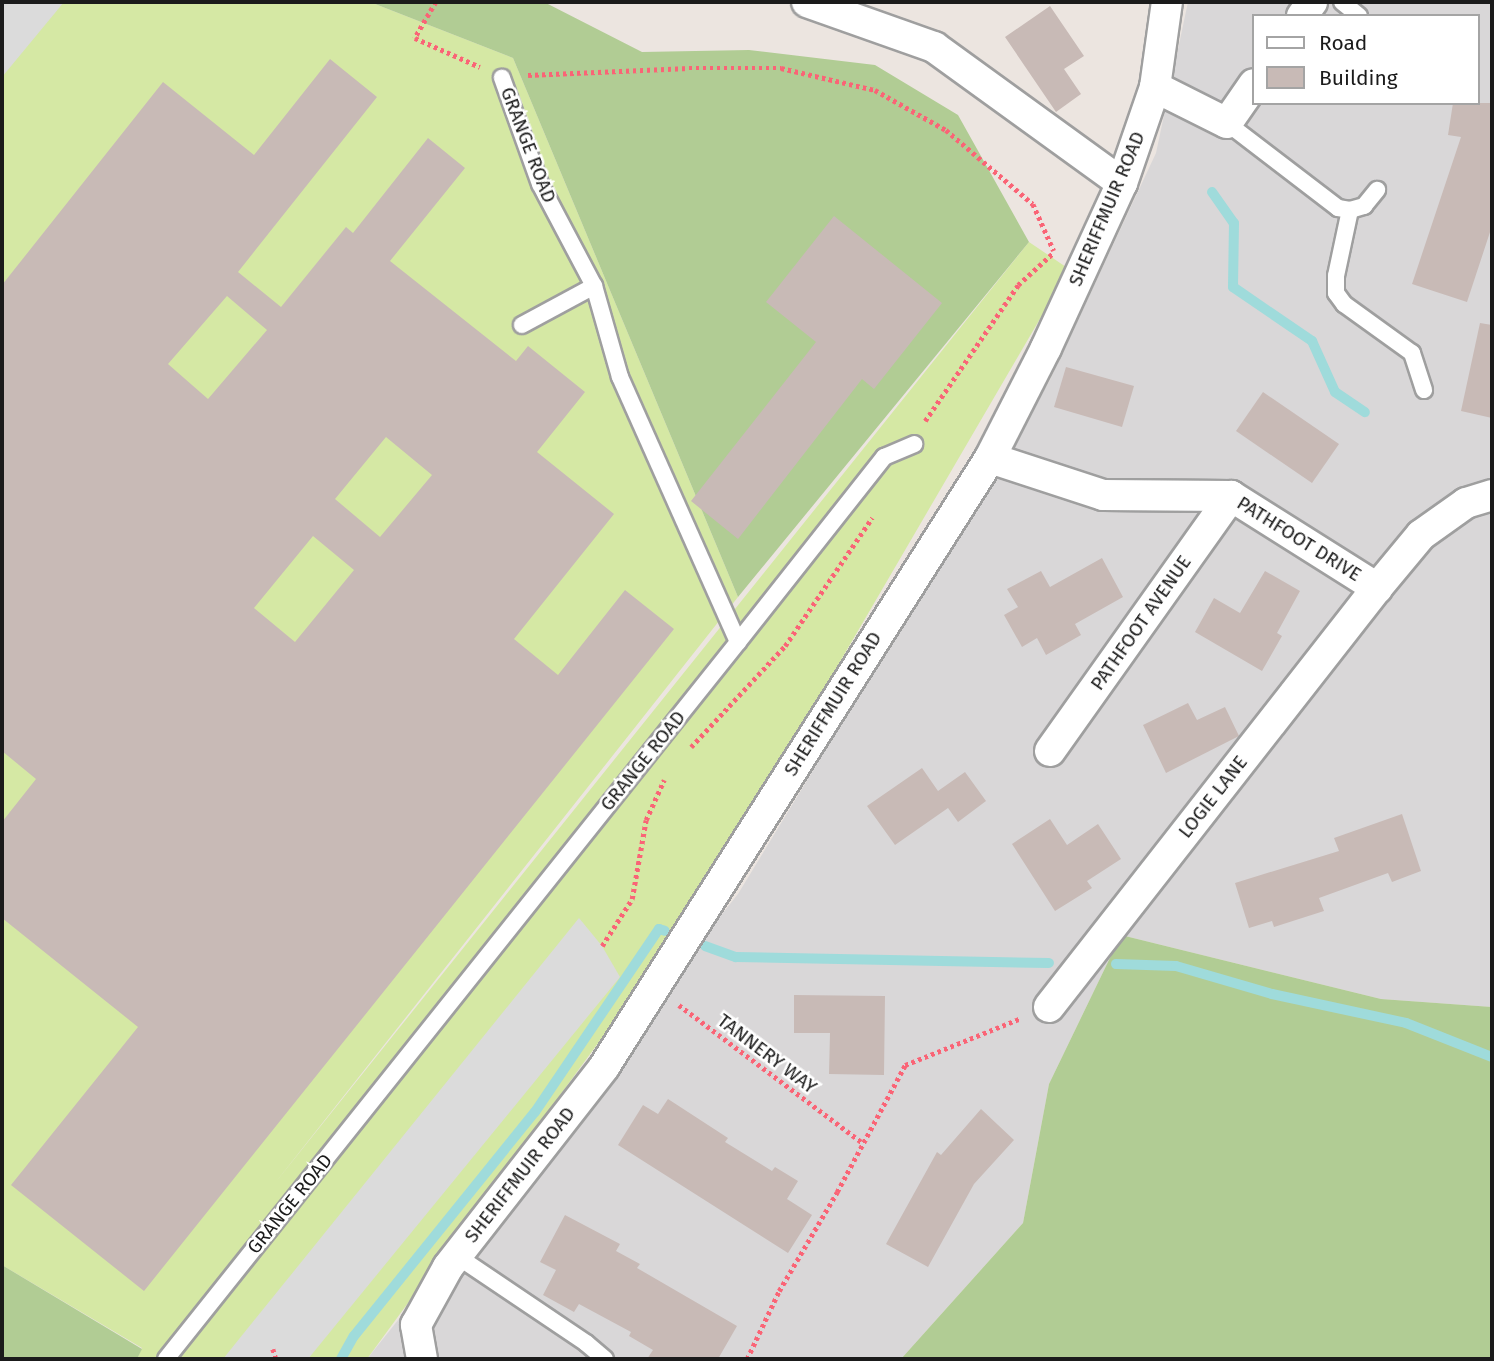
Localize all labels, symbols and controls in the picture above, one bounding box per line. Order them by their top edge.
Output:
legend [1252,14,1480,105]
text: Road [1319,30,1367,56]
text: Building [1319,65,1398,91]
street label: GRANGE ROAD [496,84,560,206]
street label: SHERIFFMUIR ROAD [1064,128,1150,290]
street label: PATHFOOT DRIVE [1233,492,1365,586]
street label: PATHFOOT AVENUE [1086,551,1196,695]
street label: SHERIFFMUIR ROAD [779,628,887,780]
street label: GRANGE ROAD [596,706,690,816]
street label: LOGIE LANE [1174,751,1252,843]
street label: TANNERY WAY [713,1009,821,1099]
street label: SHERIFFMUIR ROAD [460,1103,580,1247]
street label: GRANGE ROAD [243,1149,337,1259]

